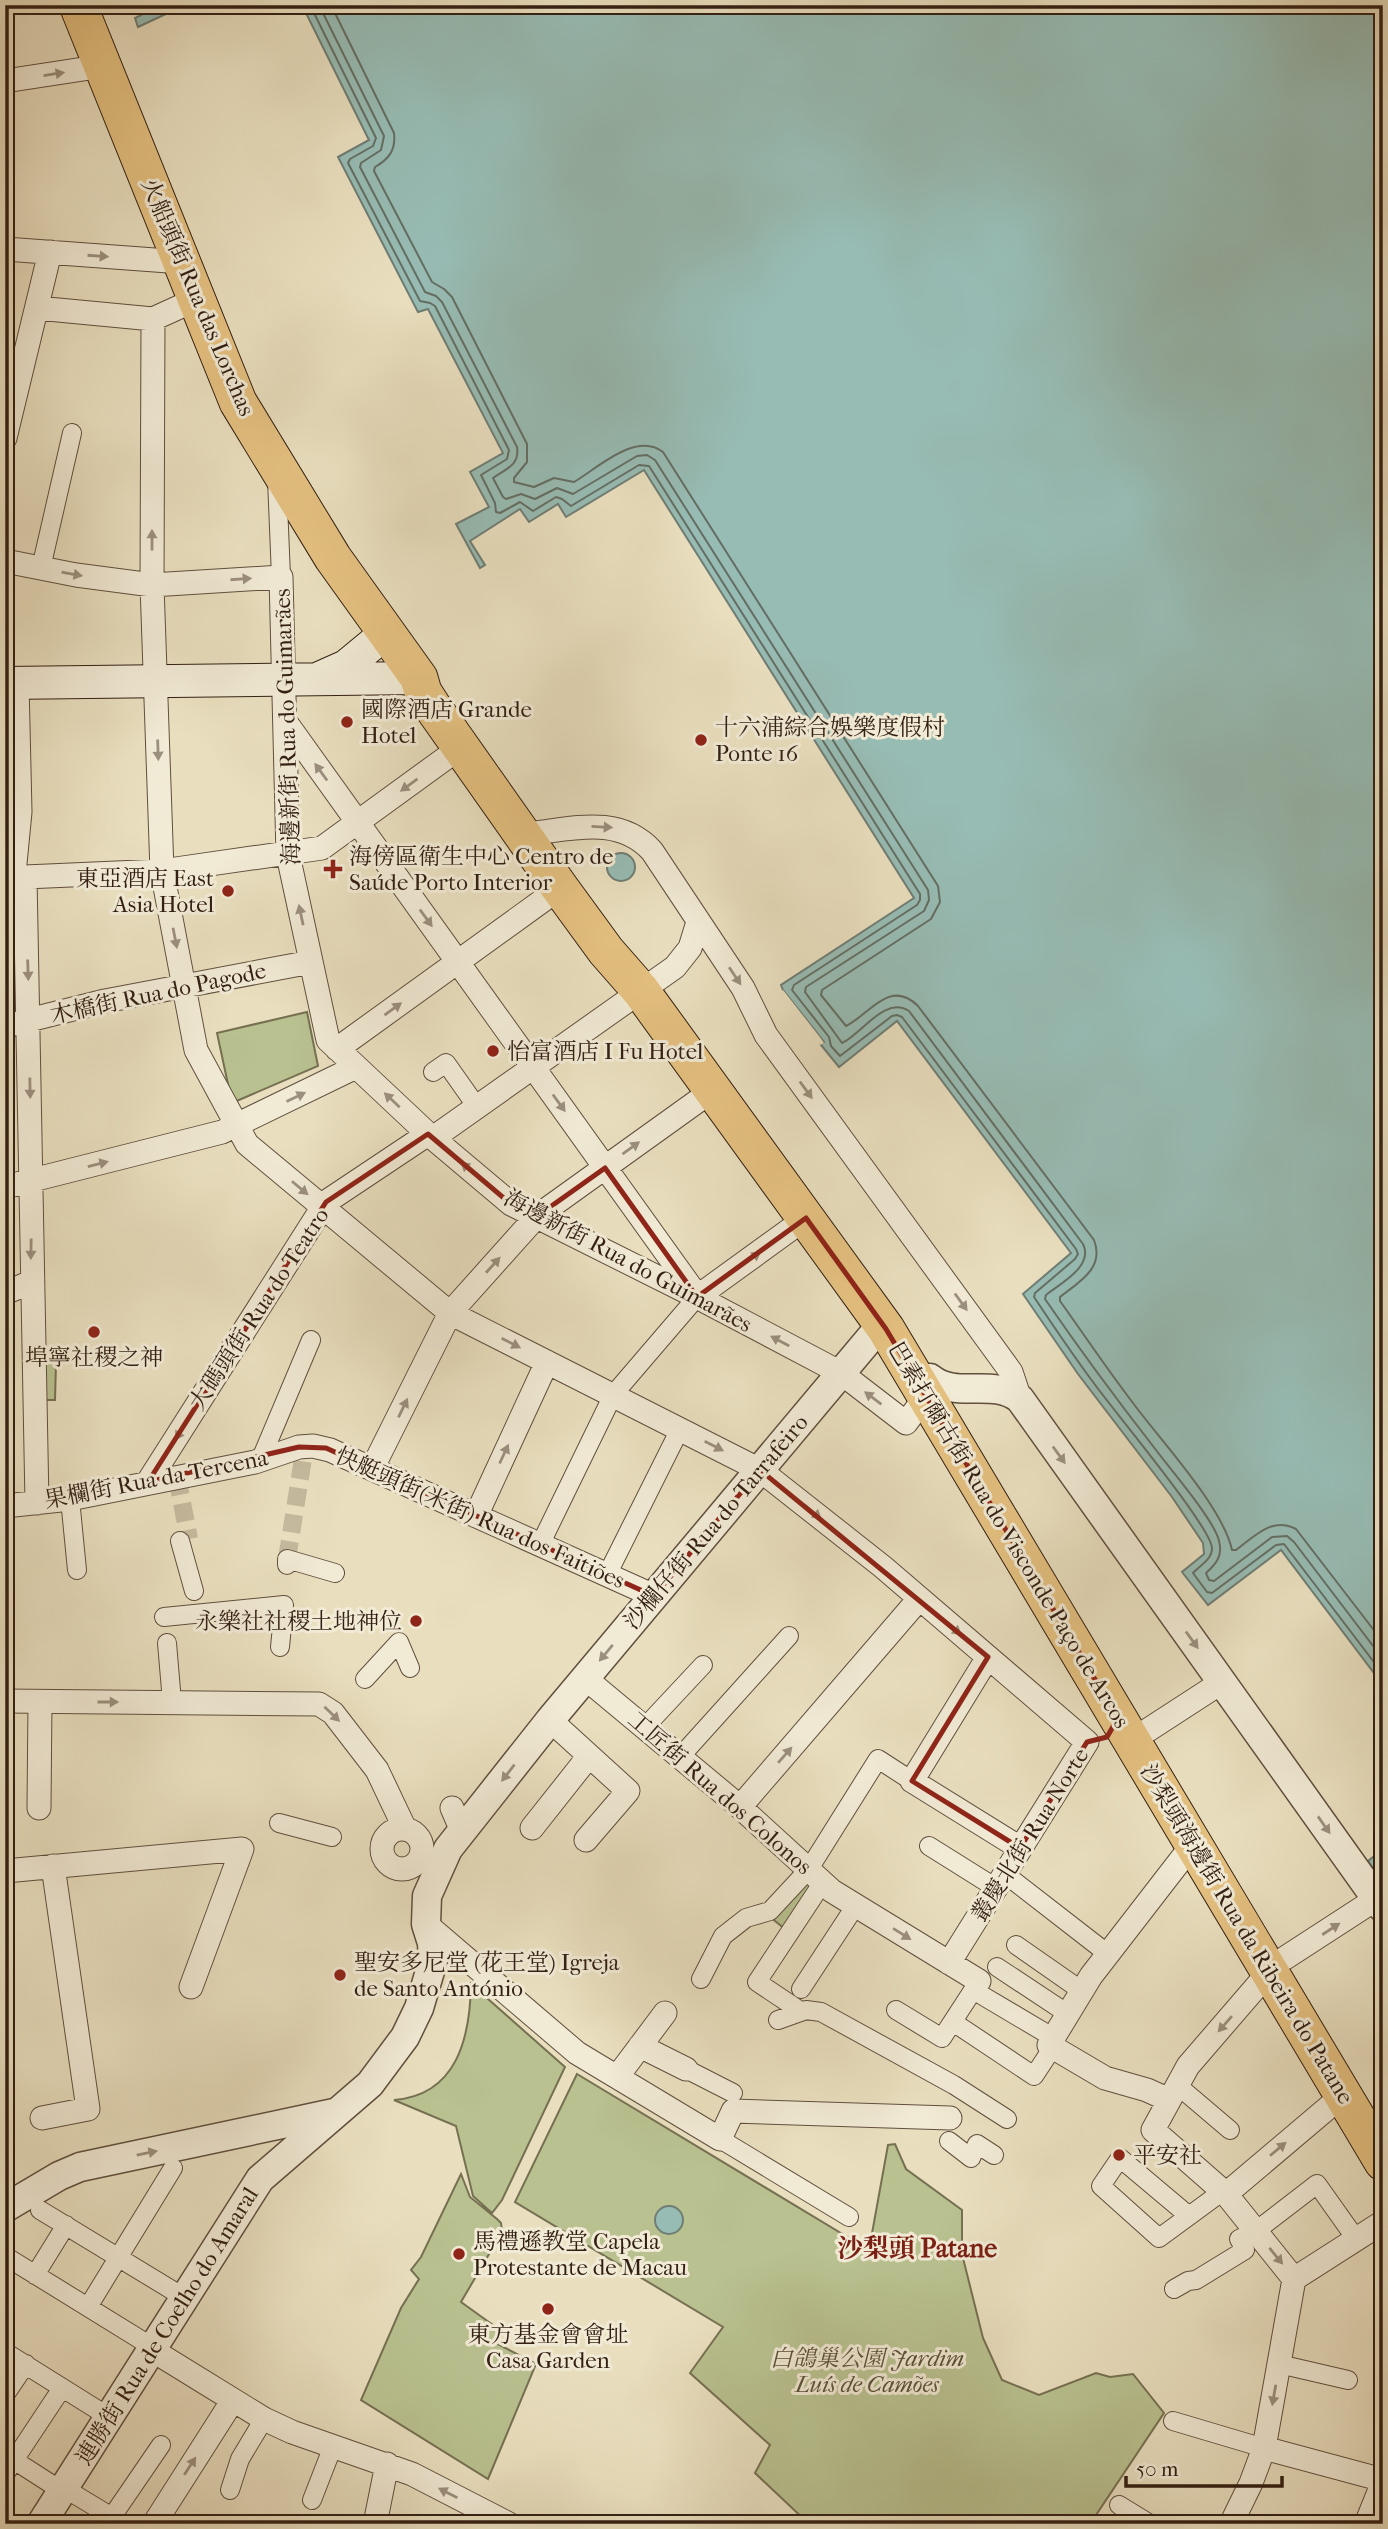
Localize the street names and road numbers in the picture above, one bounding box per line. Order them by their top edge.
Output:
street label: 火船頭街 Rua das Lorchas [136,174,260,420]
street label: 海邊新街 Rua do Guimarães [269,588,305,866]
street label: 木橋街 Rua do Pagode [48,957,268,1029]
street label: 海邊新街 Rua do Guimarães [499,1184,757,1338]
street label: 大碼頭街 Rua do Teatro [183,1203,335,1415]
street label: 巴素打爾古街 Rua do Visconde Paço de Arcos [883,1337,1135,1733]
street label: 沙欄仔街 Rua do Tarrafeiro [618,1409,814,1635]
street label: 快艇頭街(米街) Rua dos Faitiões [331,1442,629,1594]
street label: 果欄街 Rua da Tercena [42,1444,270,1514]
street label: 工匠街 Rua dos Colonos [623,1706,817,1880]
street label: 叢慶北街 Rua Norte [966,1743,1094,1927]
street label: 沙梨頭海邊街 Rua da Ribeira do Patane [1135,1759,1359,2109]
street label: 連勝街 Rua de Coelho do Amaral [70,2182,264,2470]

